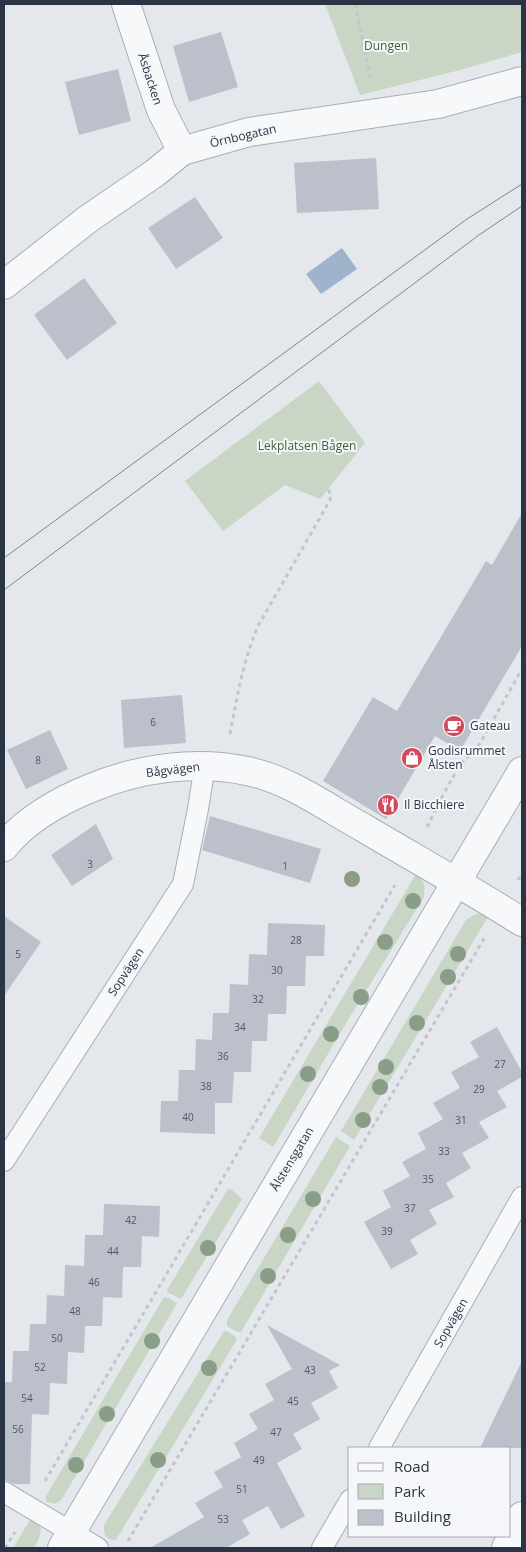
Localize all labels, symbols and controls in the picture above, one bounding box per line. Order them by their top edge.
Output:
park label: Dungen [364,37,408,54]
street label: Åsbacken [134,51,167,107]
street label: Örnbogatan [208,120,278,151]
park label: Lekplatsen Bågen [258,437,356,454]
cafe icon: Gateau [442,714,466,738]
house number: 6 [150,715,156,729]
place label: Gateau [470,717,510,734]
place label: Godisrummet Ålsten [428,742,506,773]
shop icon: Godisrummet Ålsten [400,746,424,770]
house number: 8 [35,753,41,767]
street label: Bågvägen [145,758,201,781]
restaurant icon: Il Bicchiere [376,793,400,817]
place label: Il Bicchiere [404,796,465,813]
house number: 3 [87,857,93,871]
house number: 1 [282,859,288,873]
house number: 28 [290,933,302,947]
street label: Sopvägen [104,944,148,999]
house number: 5 [15,947,21,961]
house number: 30 [271,963,283,977]
house number: 32 [252,992,264,1006]
house number: 34 [234,1020,246,1034]
house number: 36 [217,1049,229,1063]
house number: 27 [494,1057,506,1071]
house number: 38 [200,1079,212,1093]
house number: 29 [473,1082,485,1096]
house number: 40 [182,1110,194,1124]
house number: 31 [455,1113,467,1127]
street label: Ålstensgatan [266,1124,317,1194]
house number: 33 [438,1144,450,1158]
house number: 35 [422,1172,434,1186]
house number: 37 [404,1201,416,1215]
house number: 42 [125,1213,137,1227]
house number: 39 [381,1224,393,1238]
house number: 44 [107,1244,119,1258]
house number: 46 [88,1275,100,1289]
street label: Sopvägen [430,1295,472,1351]
house number: 48 [69,1304,81,1318]
house number: 50 [51,1331,63,1345]
house number: 52 [34,1360,46,1374]
house number: 43 [304,1363,316,1377]
house number: 54 [21,1391,33,1405]
house number: 45 [287,1394,299,1408]
house number: 56 [12,1422,24,1436]
house number: 47 [270,1425,282,1439]
legend [348,1447,511,1537]
house number: 49 [253,1453,265,1467]
text: Road [394,1456,430,1476]
text: Park [394,1481,425,1501]
house number: 51 [236,1482,248,1496]
text: Building [394,1506,451,1526]
house number: 53 [217,1512,229,1526]

